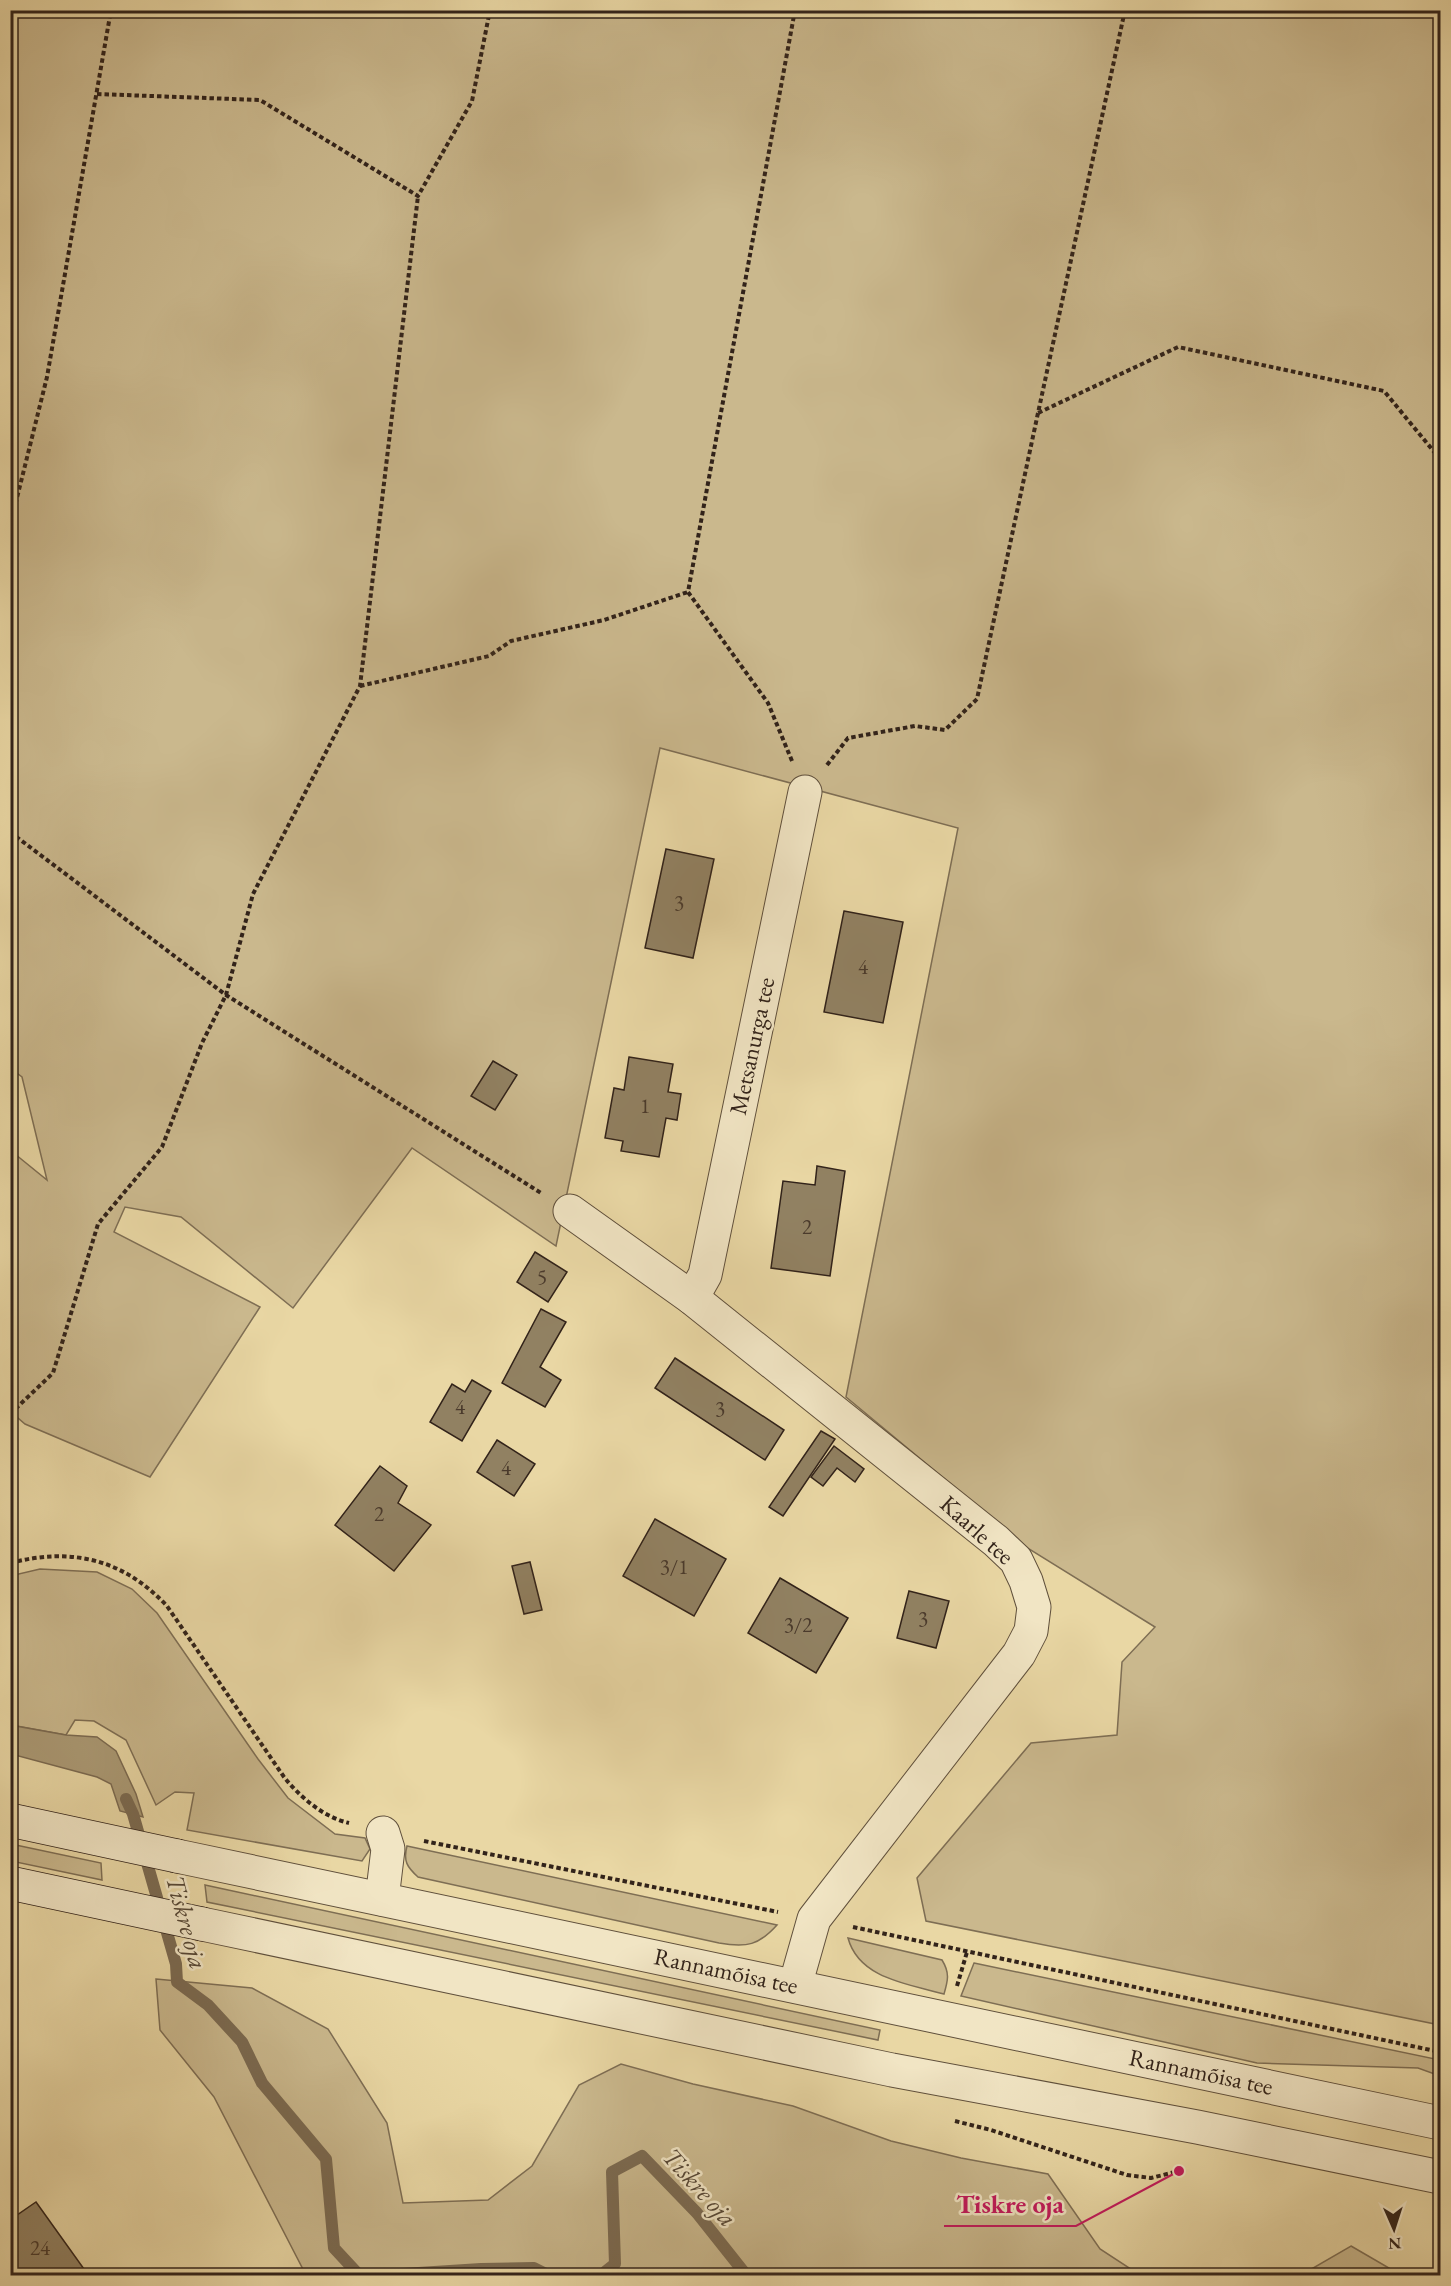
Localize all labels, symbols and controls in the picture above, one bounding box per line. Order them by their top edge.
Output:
house number: 3 [674,889,684,916]
house number: 4 [858,953,869,980]
street label: Metsanurga tee [722,974,781,1117]
house number: 1 [640,1092,650,1119]
house number: 2 [802,1213,812,1240]
house number: 5 [537,1263,547,1290]
house number: 4 [455,1393,466,1420]
house number: 3 [715,1395,725,1422]
house number: 4 [501,1454,512,1481]
street label: Kaarle tee [934,1488,1021,1571]
house number: 2 [374,1500,384,1527]
house number: 3/1 [660,1553,688,1580]
house number: 3 [918,1605,928,1632]
house number: 3/2 [784,1611,812,1638]
water label: Tiskre oja [158,1871,216,1973]
street label: Rannamõisa tee [651,1940,801,2001]
street label: Rannamõisa tee [1126,2041,1276,2102]
water label: Tiskre oja [655,2140,745,2234]
callout: Tiskre oja [944,2182,1076,2226]
text: Tiskre oja [956,2187,1064,2221]
north arrow [1364,2199,1424,2259]
text: N [1388,2233,1402,2254]
house number: 24 [30,2234,51,2261]

